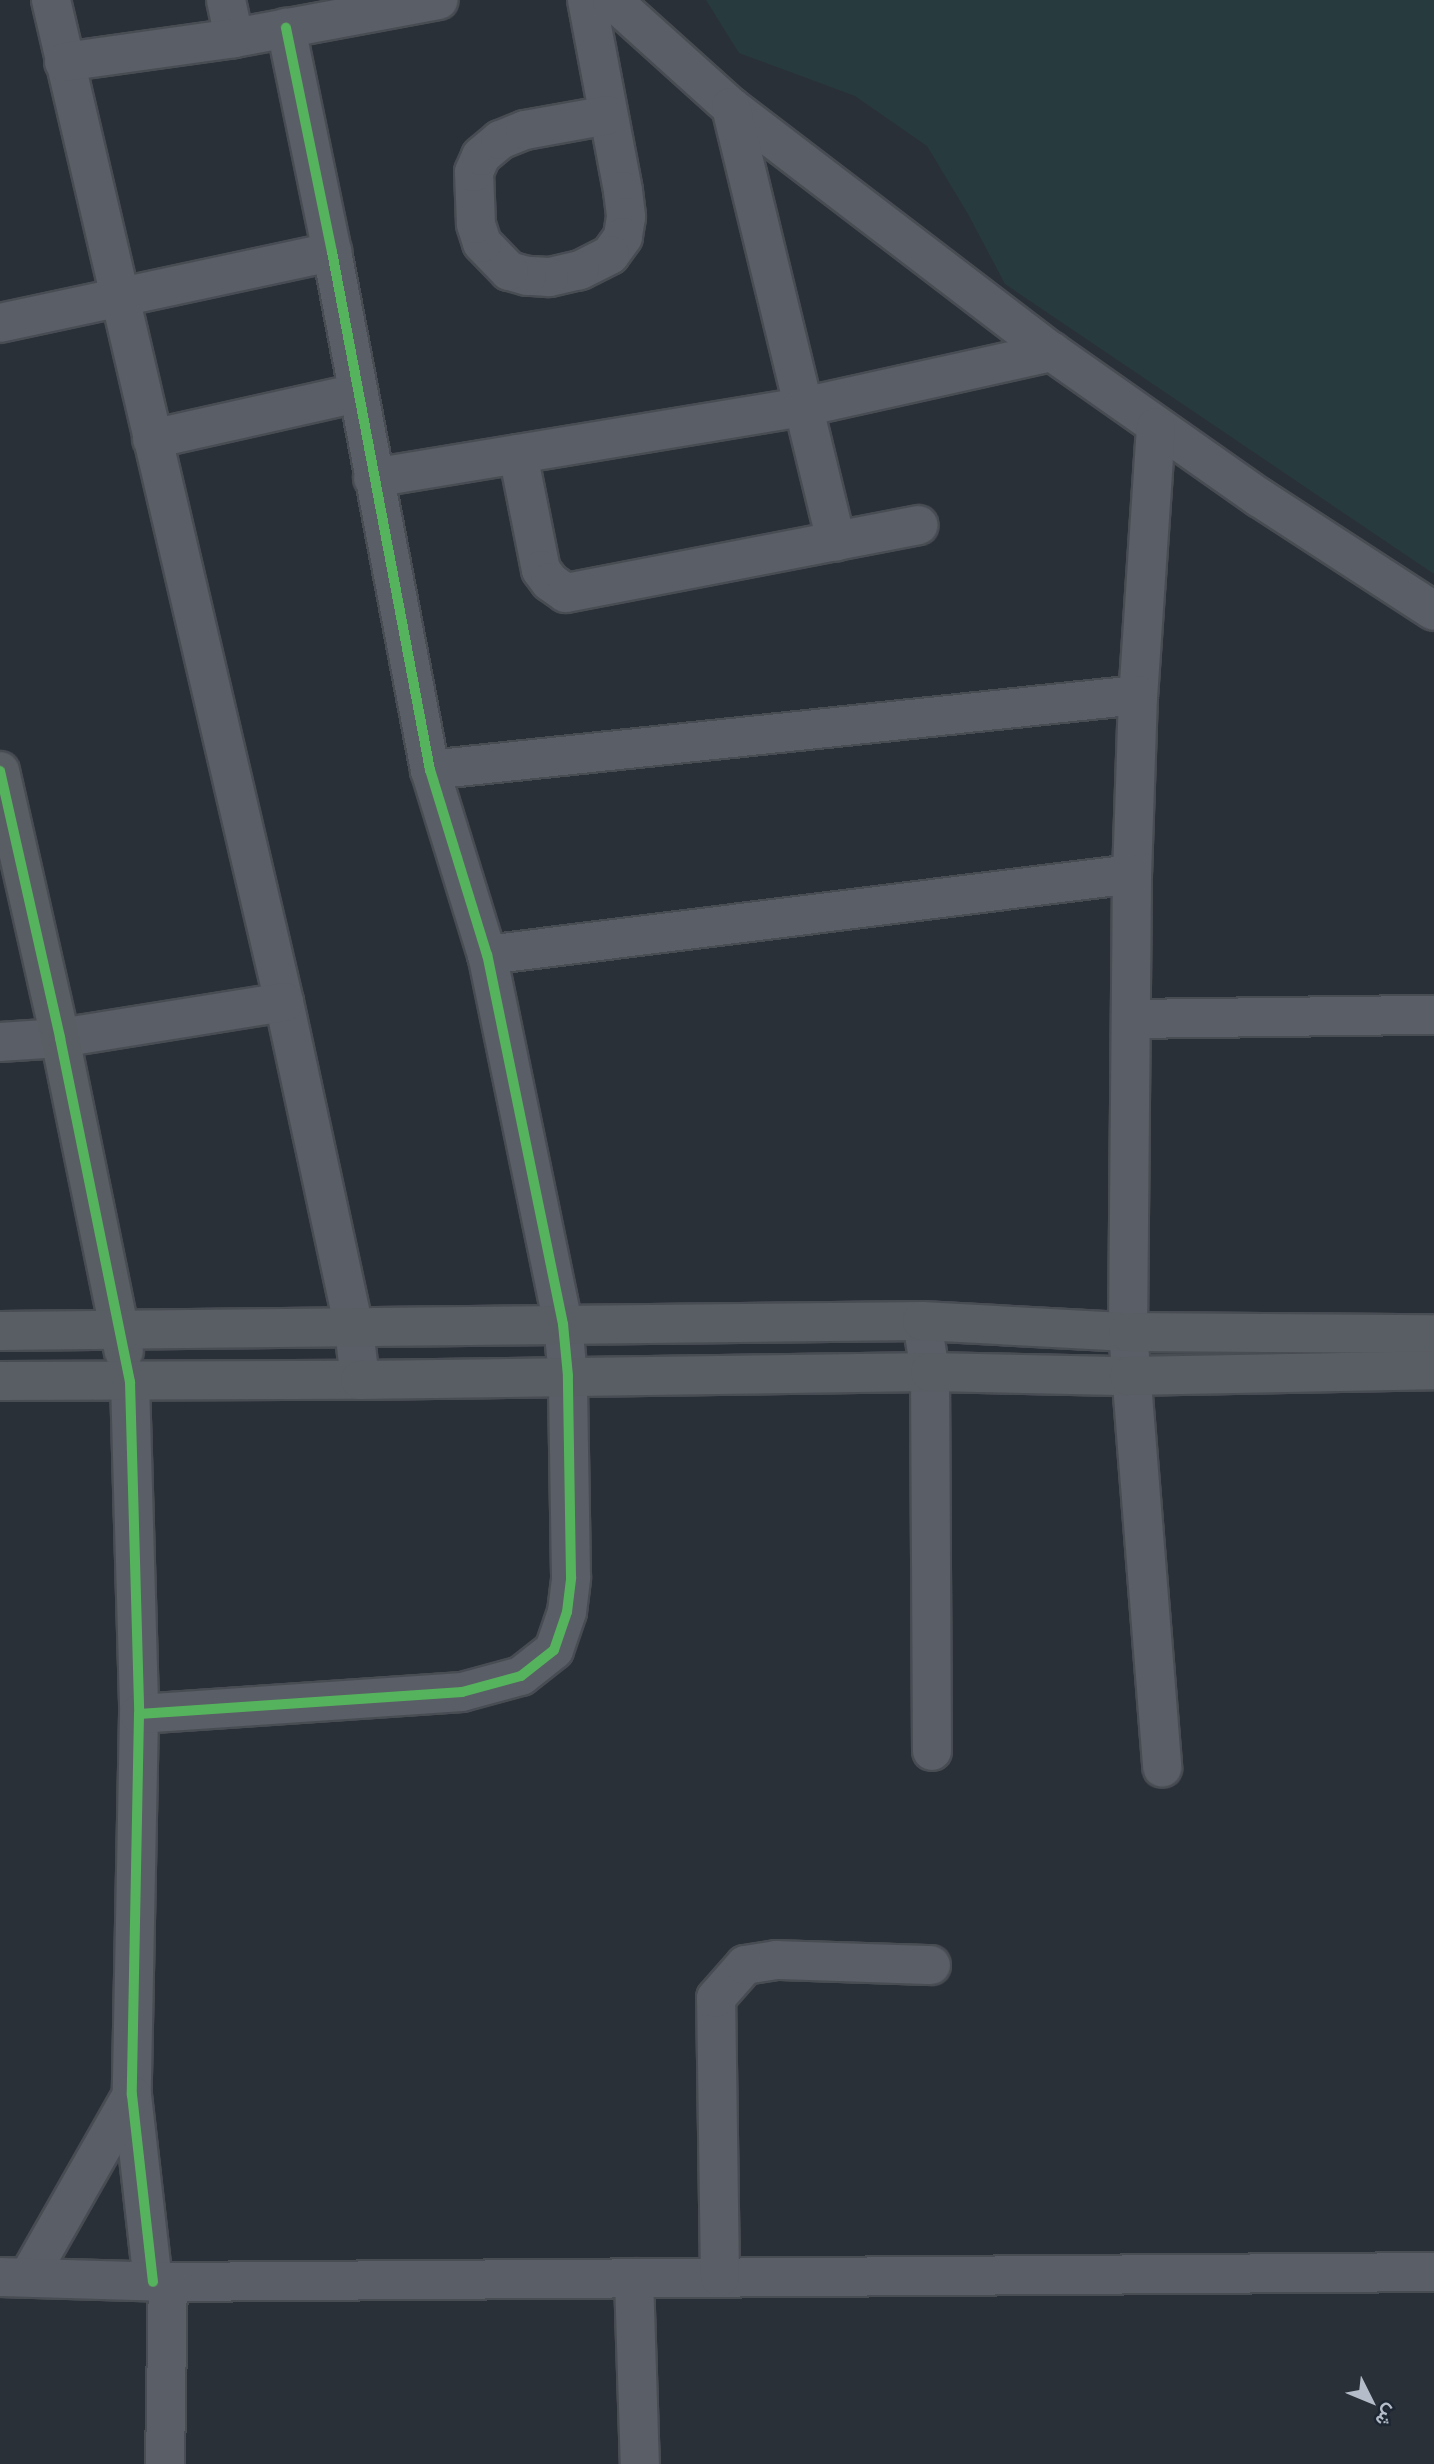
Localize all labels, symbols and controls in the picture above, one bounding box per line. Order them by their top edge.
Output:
north arrow [1336,2366,1406,2436]
text: ش [1370,2399,1404,2433]

